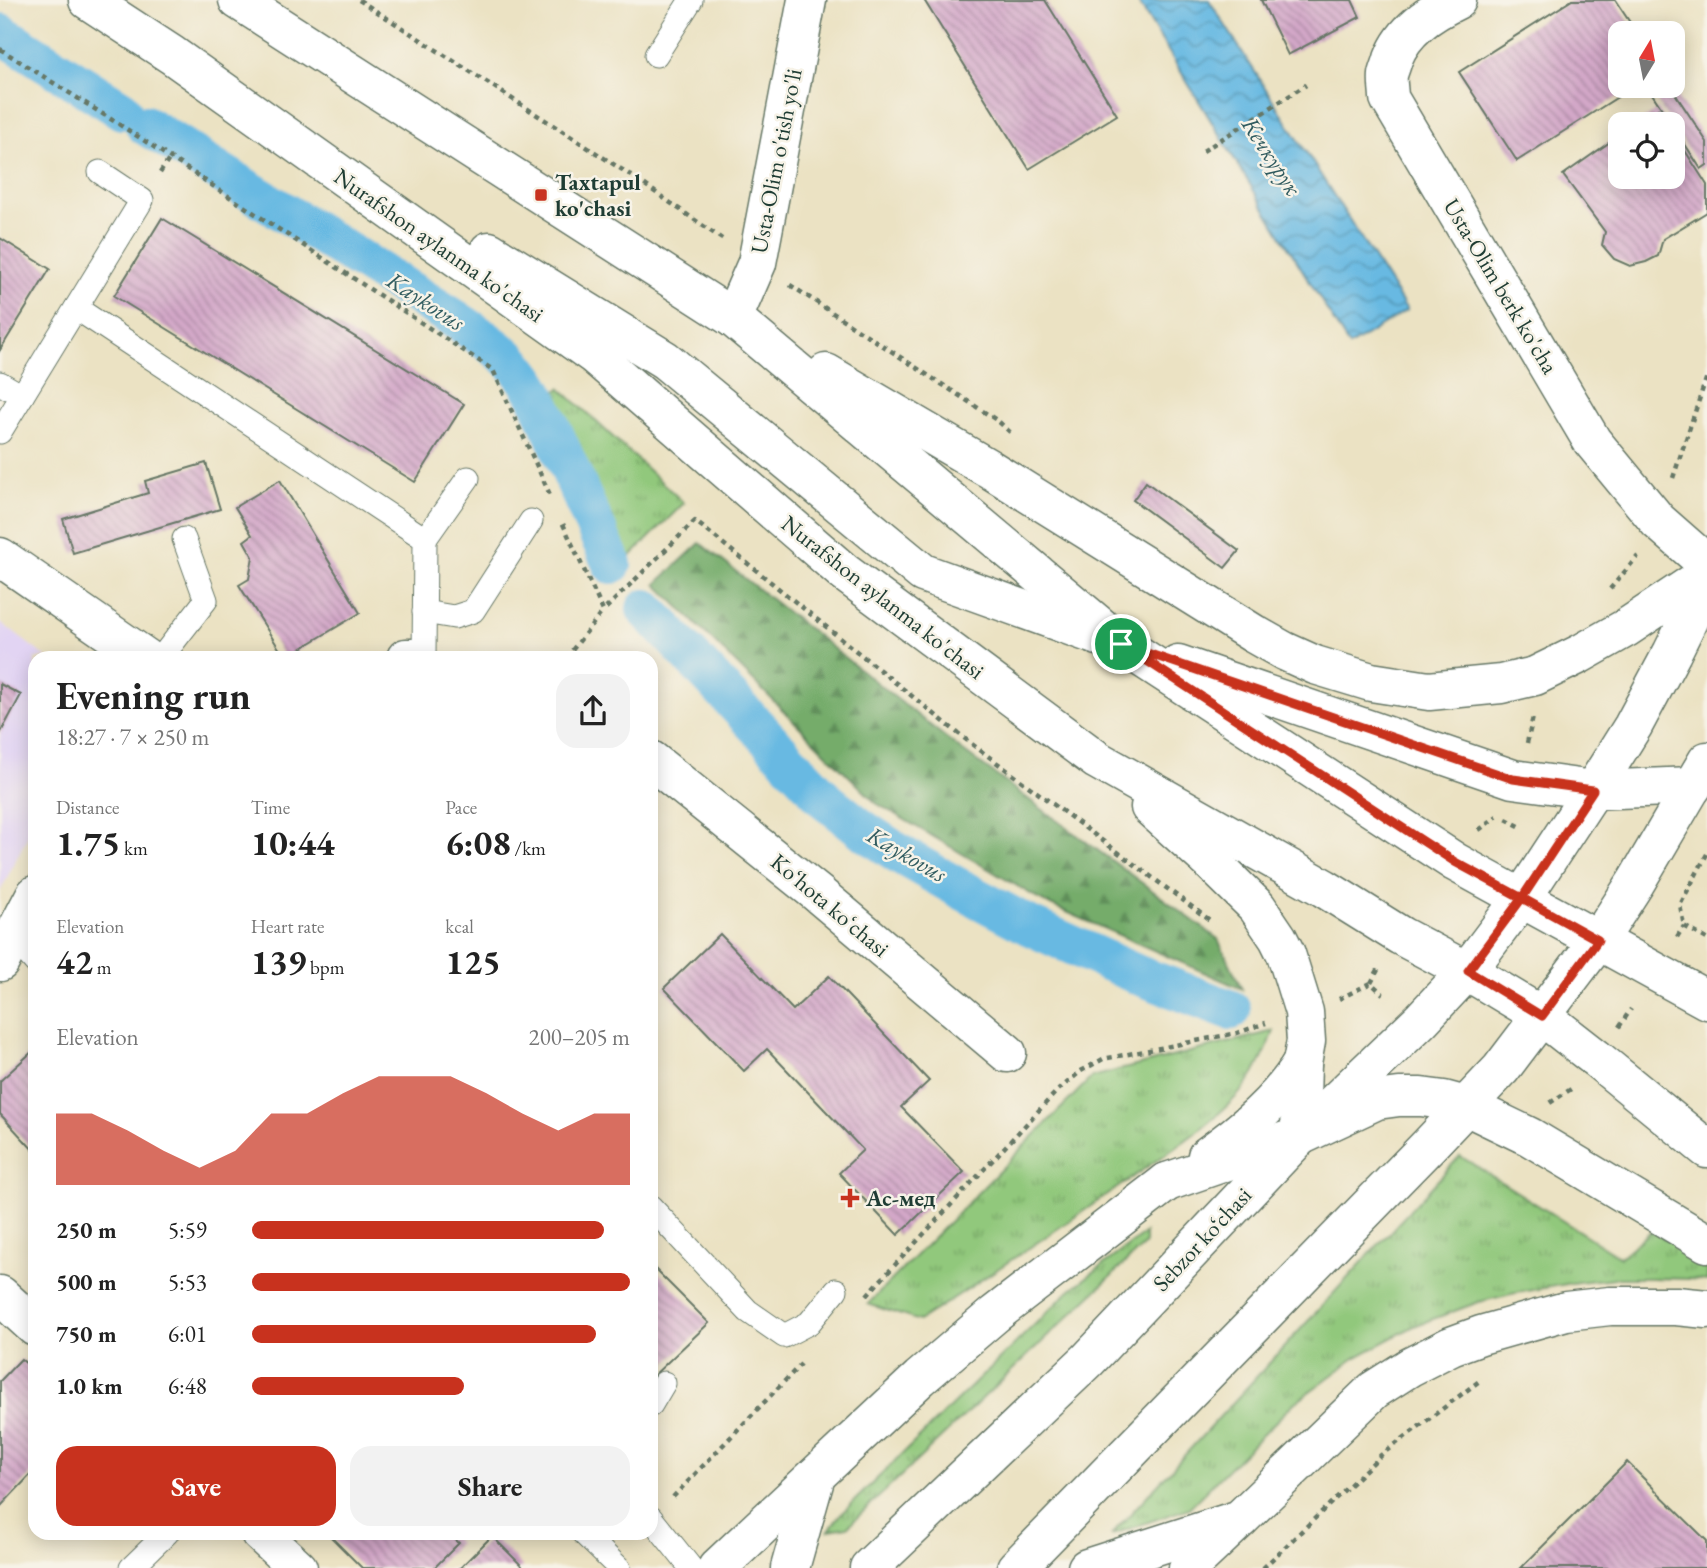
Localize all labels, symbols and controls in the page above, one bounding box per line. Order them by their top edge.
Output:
north arrow [1608,21,1685,98]
map controls [1608,21,1685,189]
street label: Usta-Olim o'tish yo'li [743,66,809,256]
water label: Кечкурук [1235,110,1309,202]
button: locate [1608,112,1685,189]
street label: Nurafshon aylanma ko'chasi [328,161,550,329]
place label: Taxtapul ko'chasi [555,167,641,223]
marker: Taxtapul ko'chasi [533,187,549,203]
street label: Usta-Olim berk ko'cha [1437,193,1566,380]
water label: Kaykovus [380,264,471,338]
street label: Nurafshon aylanma ko'chasi [775,508,991,686]
pin [1091,614,1151,674]
icon: arrive [1102,625,1140,663]
text: Evening run [56,671,251,720]
button: share [556,674,630,748]
text: 18:27 · 7 × 250 m [56,722,209,752]
text: Distance [56,795,119,820]
text: Time [251,795,290,820]
text: Pace [445,795,477,820]
water label: Kaykovus [861,818,953,889]
text: 1.75 [56,820,120,865]
text: 10:44 [251,820,335,865]
text: 6:08 [445,820,511,865]
text: km [120,836,148,861]
text: /km [511,836,546,861]
street label: Koʻhota koʻchasi [764,847,896,964]
text: Elevation [56,914,124,939]
text: Heart rate [251,914,324,939]
text: kcal [445,914,474,939]
text: 42 [56,939,93,984]
text: 139 [251,939,306,984]
text: 125 [445,939,501,984]
text: m [93,955,112,980]
text: bpm [306,955,344,980]
text: Elevation [56,1022,139,1052]
text: 200–205 m [529,1022,630,1052]
street label: Sebzor ko‘chasi [1146,1180,1258,1298]
place label: Ас-мед [865,1183,936,1213]
marker: Ас-мед [840,1188,860,1208]
text: 250 m [56,1215,117,1245]
text: 5:59 [168,1215,207,1245]
text: 500 m [56,1267,117,1297]
text: 5:53 [168,1267,207,1297]
text: 750 m [56,1319,117,1349]
text: 6:01 [168,1319,207,1349]
text: 1.0 km [56,1371,123,1401]
text: 6:48 [168,1371,207,1401]
button: Save [56,1446,336,1526]
button: Share [350,1446,630,1526]

